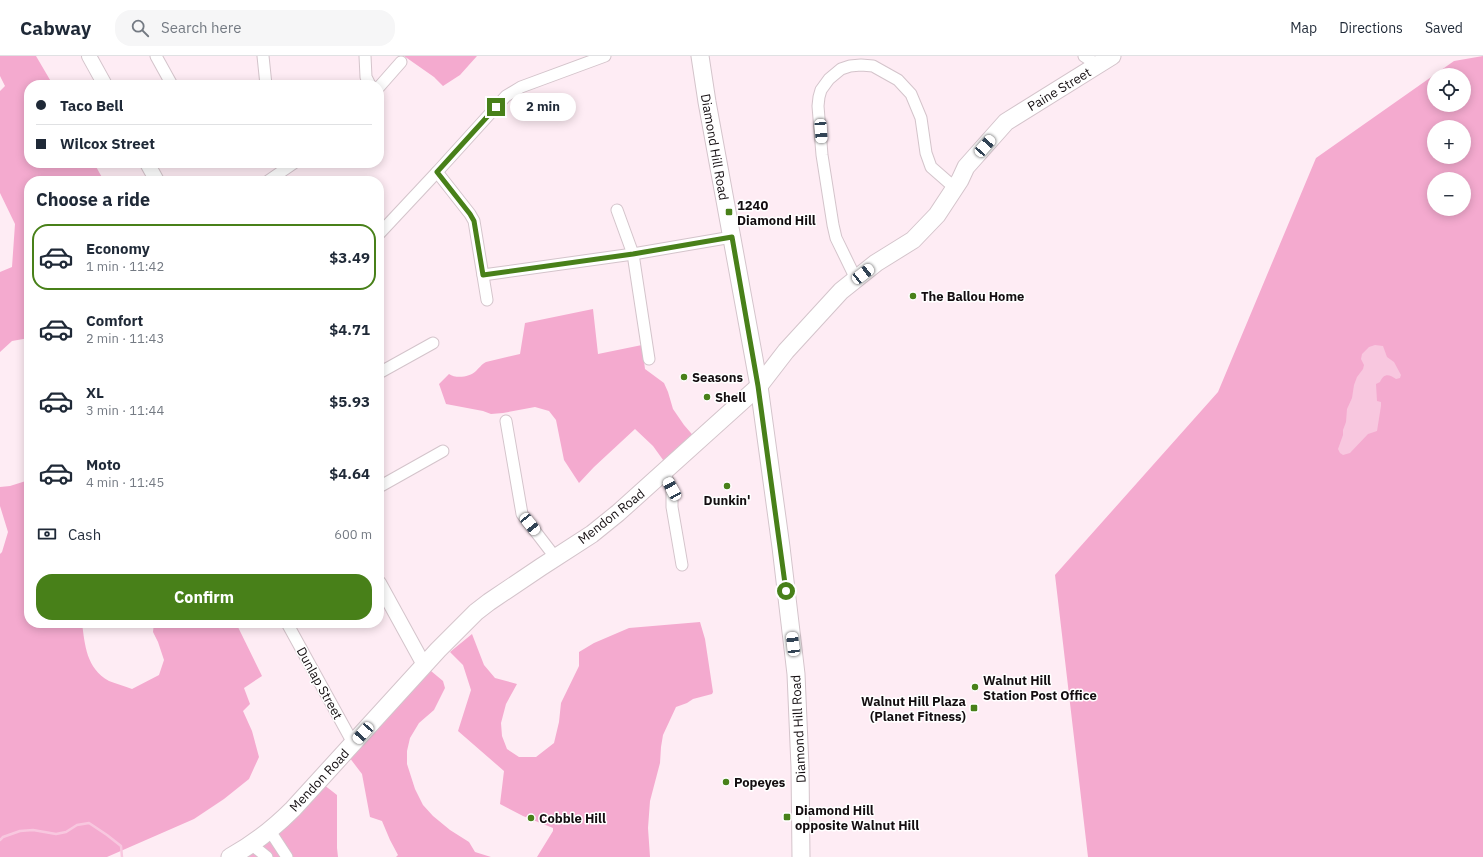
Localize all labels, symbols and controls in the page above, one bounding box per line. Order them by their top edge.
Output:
search box [115,10,395,46]
text: Cabway [20,16,91,40]
icon: search [129,17,151,39]
text: Search here [161,18,241,37]
text: Map [1290,19,1317,37]
text: Directions [1339,19,1403,37]
text: Saved [1425,19,1463,37]
street label: Paine Street [1024,64,1094,115]
map controls [1427,68,1471,216]
button: locate [1427,68,1471,112]
street label: Diamond Hill Road [697,92,732,202]
callout: 2 min [510,93,576,121]
text: Taco Bell [60,96,123,115]
route end [487,98,505,116]
text: 2 min [526,98,560,115]
car [814,119,828,143]
button: + [1427,120,1471,164]
car [973,133,997,159]
text: Wilcox Street [60,134,155,153]
button: − [1427,172,1471,216]
text: Choose a ride [36,188,150,211]
place label: 1240 Diamond Hill [737,197,816,229]
marker: 1240 Diamond Hill [724,207,734,217]
icon: car [38,239,74,275]
text: Economy [86,239,150,258]
text: $3.49 [329,248,370,267]
text: 1 min · 11:42 [86,258,164,275]
car [850,262,876,286]
place label: The Ballou Home [921,288,1024,305]
marker: The Ballou Home [908,291,918,301]
icon: car [38,311,74,347]
text: Comfort [86,311,143,330]
text: $4.71 [329,320,370,339]
text: 2 min · 11:43 [86,330,164,347]
place label: Seasons [692,369,743,386]
marker: Seasons [679,372,689,382]
icon: car [38,383,74,419]
text: XL [86,383,104,402]
place label: Shell [715,389,746,406]
text: $5.93 [329,392,370,411]
marker: Shell [702,392,712,402]
text: 3 min · 11:44 [86,402,164,419]
icon: car [38,455,74,491]
text: Moto [86,455,121,474]
text: $4.64 [329,464,370,483]
text: 4 min · 11:45 [86,474,164,491]
car [661,476,683,502]
marker: Dunkin' [722,481,732,491]
street label: Mendon Road [574,485,648,548]
place label: Dunkin' [704,492,750,509]
car [518,511,542,537]
icon: cash [36,523,58,545]
text: Cash [68,525,101,544]
text: 600 m [334,526,372,543]
button: Confirm [36,574,372,620]
route start [777,582,795,600]
car [786,631,800,657]
street label: Dunlap Street [293,644,346,722]
place label: Walnut Hill Station Post Office [983,672,1097,704]
street label: Diamond Hill Road [787,675,810,783]
marker: Walnut Hill Station Post Office [970,682,980,692]
place label: Walnut Hill Plaza (Planet Fitness) [861,693,966,725]
marker: Walnut Hill Plaza (Planet Fitness) [969,703,979,713]
car [351,720,375,746]
street label: Mendon Road [286,745,353,815]
place label: Popeyes [734,774,786,791]
marker: Popeyes [721,777,731,787]
place label: Diamond Hill opposite Walnut Hill [795,802,919,834]
place label: Cobble Hill [539,810,606,827]
marker: Diamond Hill opposite Walnut Hill [782,812,792,822]
marker: Cobble Hill [526,813,536,823]

